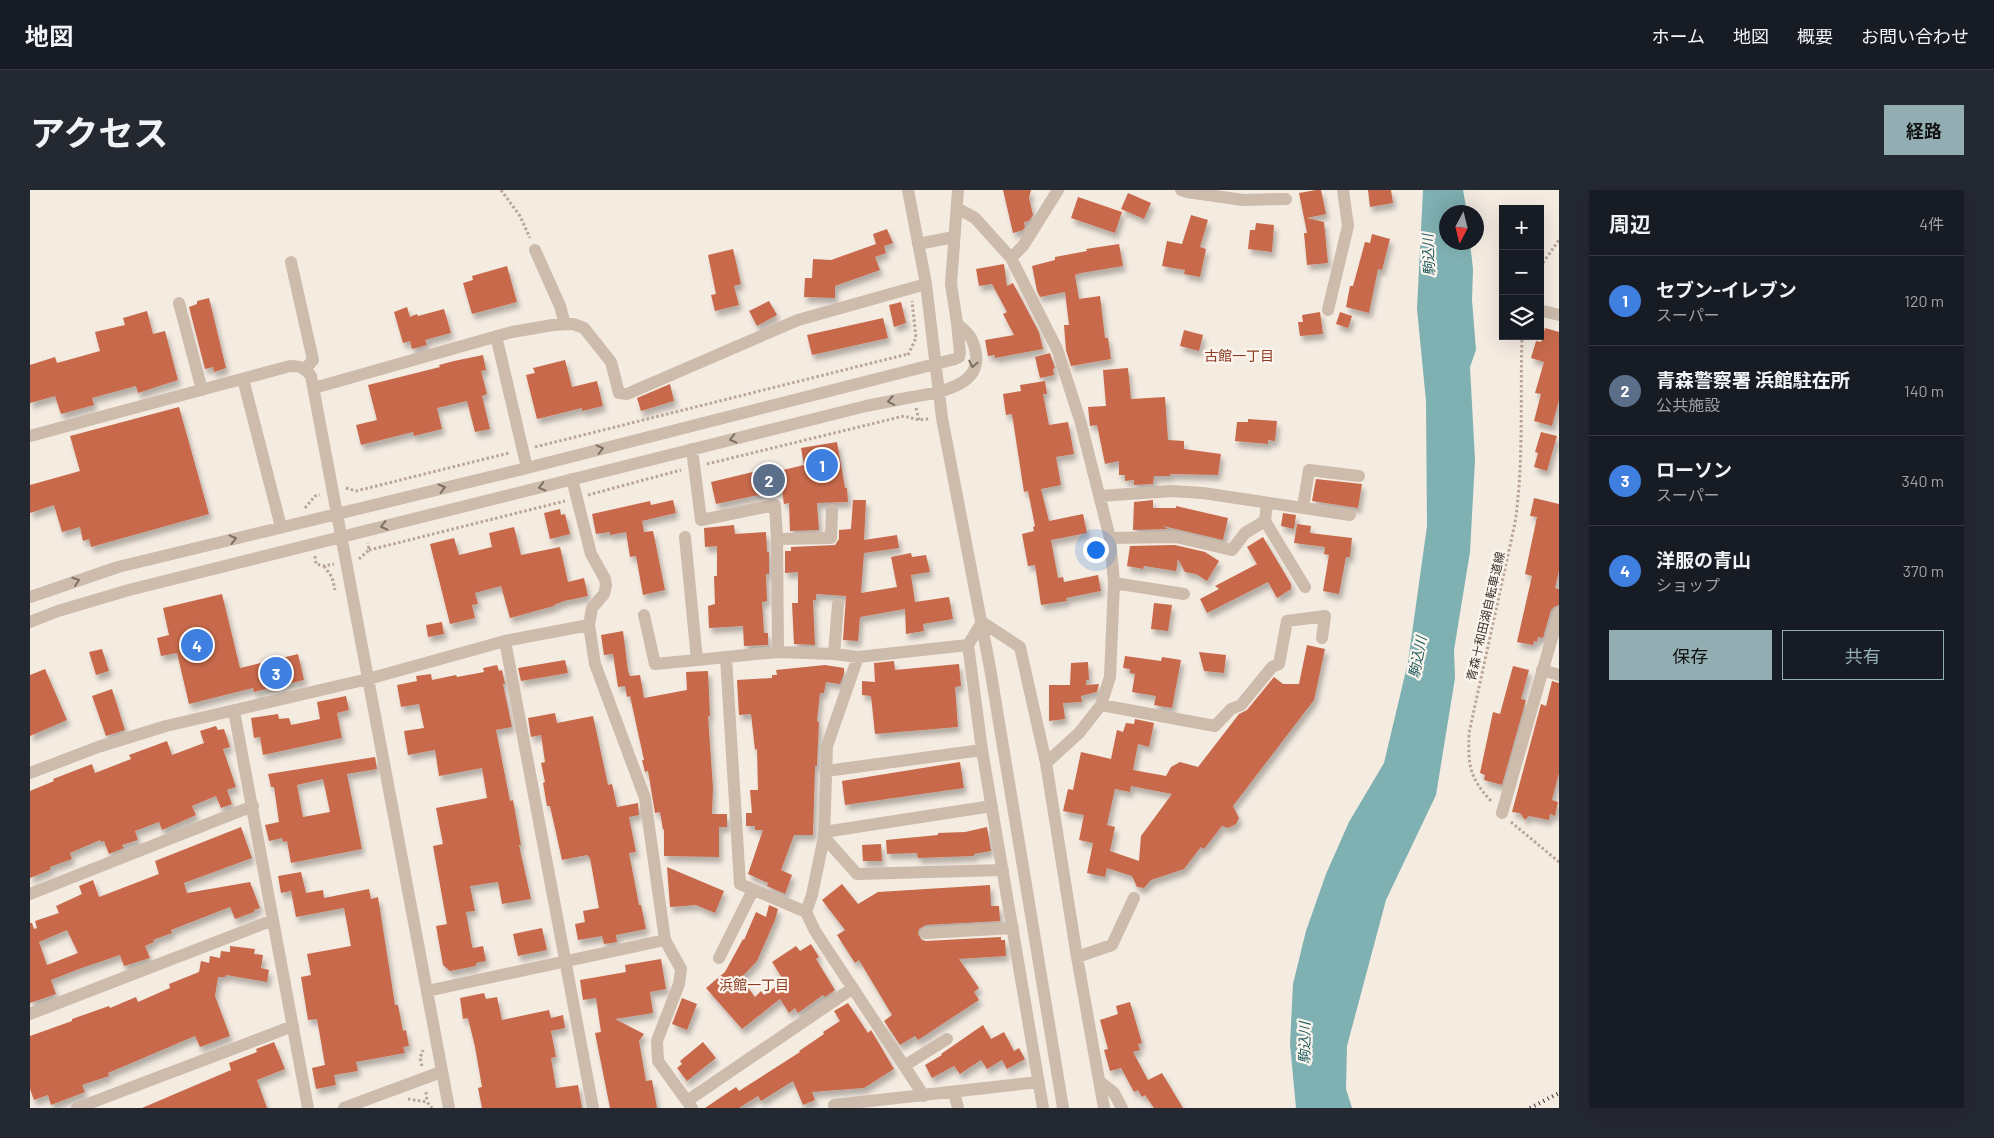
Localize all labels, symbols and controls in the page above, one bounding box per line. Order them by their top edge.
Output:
text: 地図 [25,21,73,50]
text: ホーム [1652,25,1705,47]
text: 地図 [1733,25,1769,47]
text: 概要 [1797,25,1833,47]
text: お問い合わせ [1861,25,1969,47]
button: 経路 [1884,105,1964,155]
text: アクセス [30,111,168,153]
north arrow [1439,205,1484,250]
map controls [1499,205,1544,340]
button: + [1499,205,1544,250]
text: 周辺 [1609,211,1651,236]
text: 4件 [1919,214,1944,233]
water label: 駒込川 [1418,232,1438,276]
button: − [1499,250,1544,295]
text: セブン-イレブン [1656,278,1797,301]
text: 1 [1622,291,1628,310]
text: 120 m [1904,291,1944,310]
button: layers [1499,295,1544,340]
text: スーパー [1656,305,1720,324]
district label: 古館一丁目 [1204,347,1274,364]
one-way arrow [969,360,979,369]
text: 青森警察署 浜館駐在所 [1656,368,1850,391]
text: 2 [1621,381,1629,400]
text: 140 m [1904,381,1944,400]
text: 公共施設 [1656,395,1720,414]
one-way arrow [887,396,896,406]
one-way arrow [729,433,738,444]
one-way arrow [595,444,604,455]
pin: 1 [806,446,838,484]
text: ローソン [1656,458,1732,481]
pin: 2 [753,461,785,499]
text: 3 [1621,471,1629,490]
text: 340 m [1901,471,1944,490]
one-way arrow [537,481,546,492]
one-way arrow [437,483,446,494]
text: スーパー [1656,485,1720,504]
one-way arrow [380,520,389,531]
one-way arrow [228,534,236,544]
your location [1083,537,1109,563]
text: 洋服の青山 [1656,548,1751,571]
street label: 青森十和田湖自転車道線 [1463,550,1507,682]
text: 4 [1620,561,1630,580]
text: 370 m [1903,561,1944,580]
text: ショップ [1656,575,1720,594]
one-way arrow [71,577,80,587]
pin: 4 [181,626,213,664]
button: 保存 [1609,630,1772,680]
button: 共有 [1782,630,1944,680]
water label: 駒込川 [1405,633,1430,679]
pin: 3 [260,654,292,692]
district label: 浜館一丁目 [719,976,789,993]
water label: 駒込川 [1295,1020,1313,1064]

